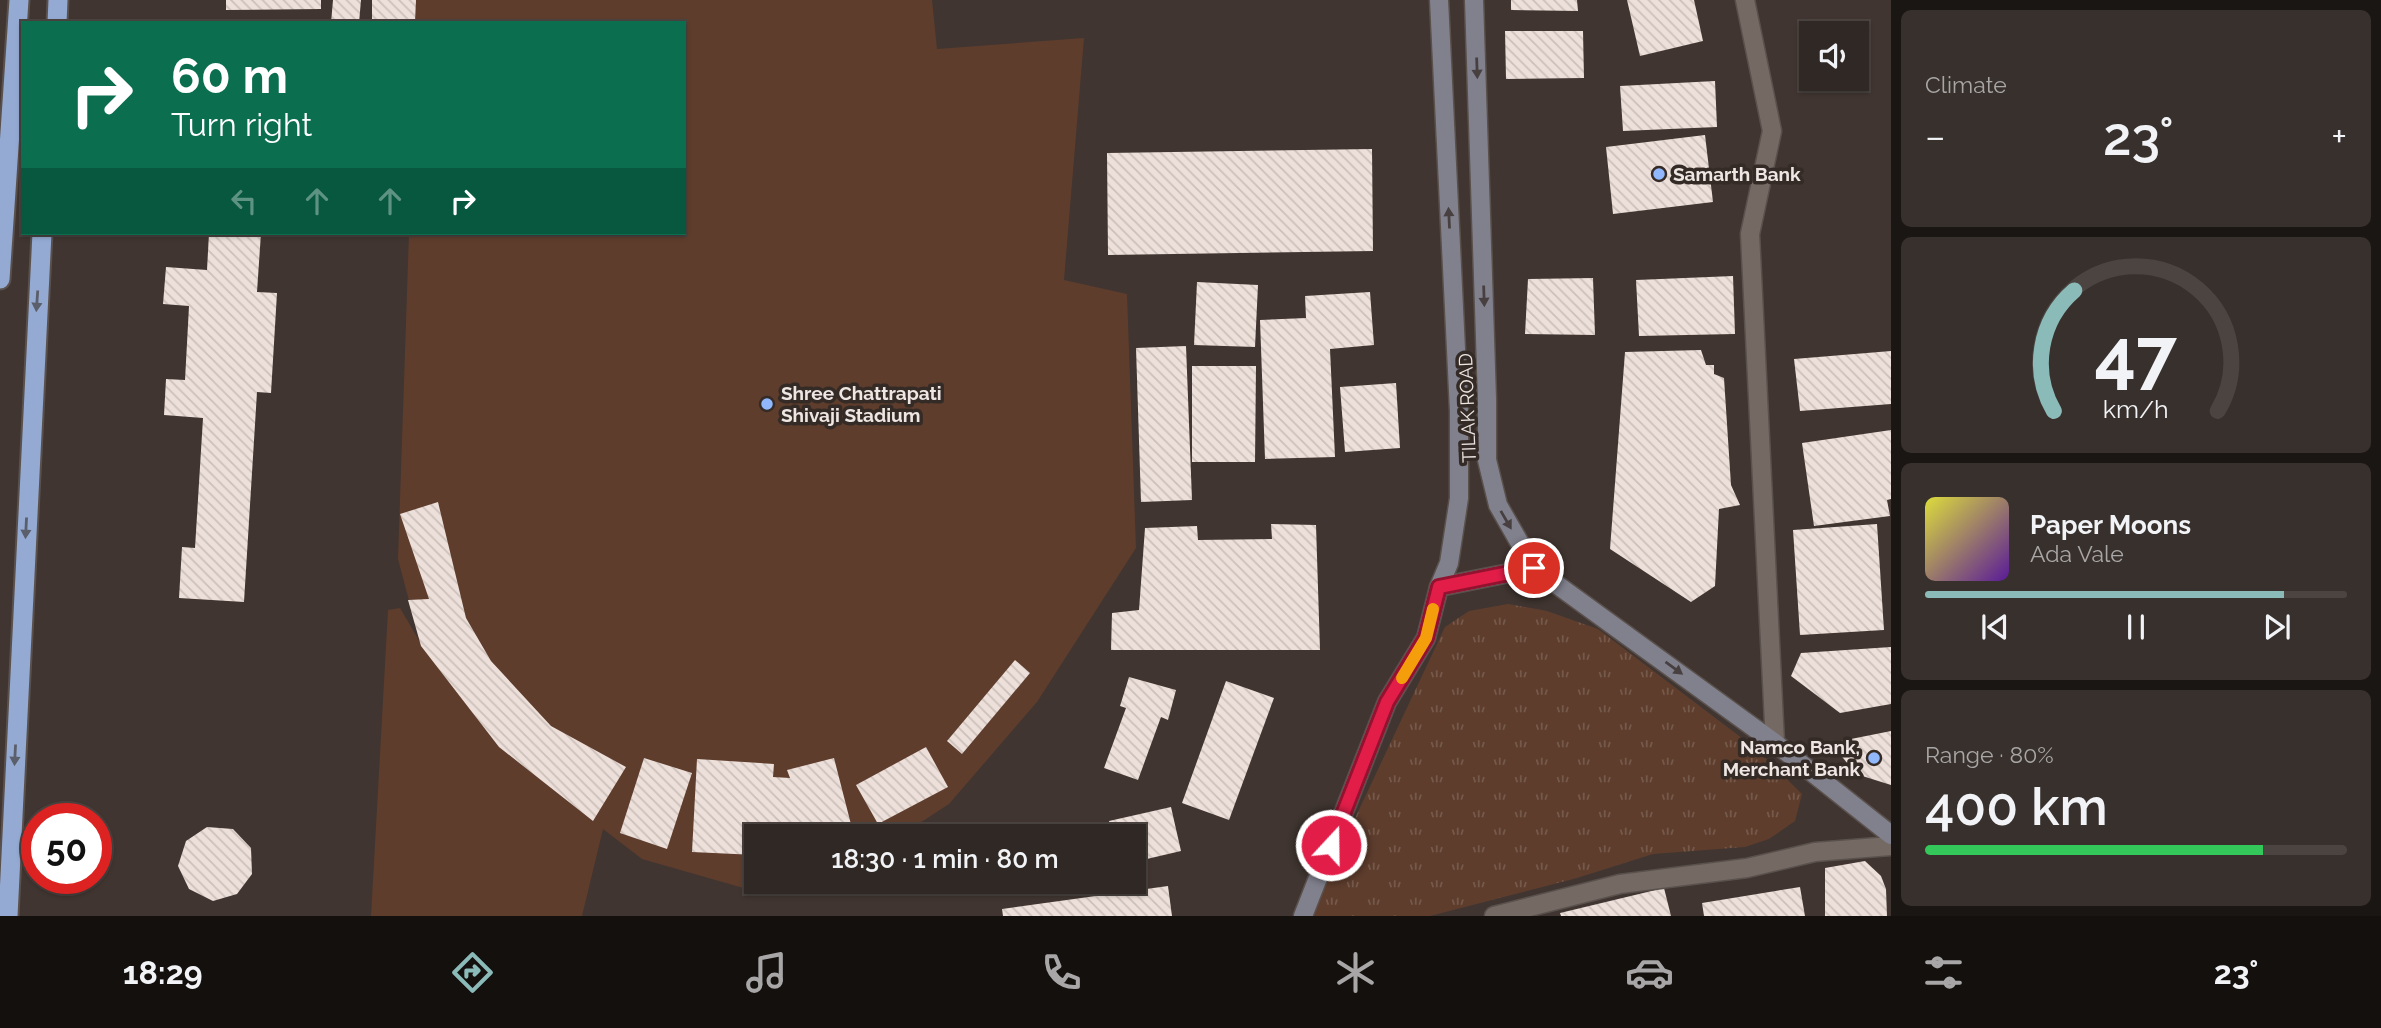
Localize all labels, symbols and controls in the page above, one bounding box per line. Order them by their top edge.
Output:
map controls [1799,21,1869,91]
button: sound [1799,21,1869,91]
text: 60 m [171,47,288,104]
icon: right [56,49,147,140]
one-way arrow [1471,57,1482,79]
text: Climate [1925,71,2007,98]
text: Turn right [171,106,312,143]
text: 23° [2103,106,2174,167]
text: − [1925,114,1945,159]
text: + [2331,114,2347,159]
place label: Samarth Bank [1673,163,1801,185]
marker: Samarth Bank [1651,166,1667,182]
icon: left [225,182,263,220]
icon: ahead [298,182,336,220]
icon: ahead [371,182,409,220]
icon: right [444,182,482,220]
one-way arrow [1444,207,1455,229]
one-way arrow [1479,285,1490,307]
one-way arrow [31,290,42,312]
text: 47 [2095,313,2177,398]
street label: TILAK ROAD [1454,353,1480,463]
place label: Shree Chattrapati Shivaji Stadium [781,382,942,426]
text: km/h [2103,394,2169,424]
marker: Shree Chattrapati Shivaji Stadium [759,396,775,412]
one-way arrow [1500,510,1512,529]
text: Paper Moons [2030,510,2191,540]
one-way arrow [20,517,31,539]
pin [1504,538,1564,598]
text: Ada Vale [2030,540,2124,567]
icon: arrive [1515,549,1553,587]
icon: previous [1976,608,2014,646]
icon: pause [2117,608,2155,646]
icon: next [2258,608,2296,646]
one-way arrow [1664,661,1683,675]
place label: Namco Bank, Merchant Bank [1723,736,1860,780]
text: Range · 80% [1925,741,2054,768]
one-way arrow [9,745,20,767]
marker: Namco Bank, Merchant Bank [1866,750,1882,766]
text: 400 km [1925,776,2108,837]
speed limit sign: 50 [21,803,112,894]
position arrow [1294,808,1368,882]
text: 18:30 · 1 min · 80 m [831,844,1059,874]
icon: directions [448,948,497,997]
icon: music [742,948,791,997]
icon: phone [1037,948,1086,997]
icon: climate [1331,948,1380,997]
icon: car [1625,948,1674,997]
icon: filters [1919,948,1968,997]
text: 18:29 [123,954,203,991]
text: 23° [2214,954,2258,991]

